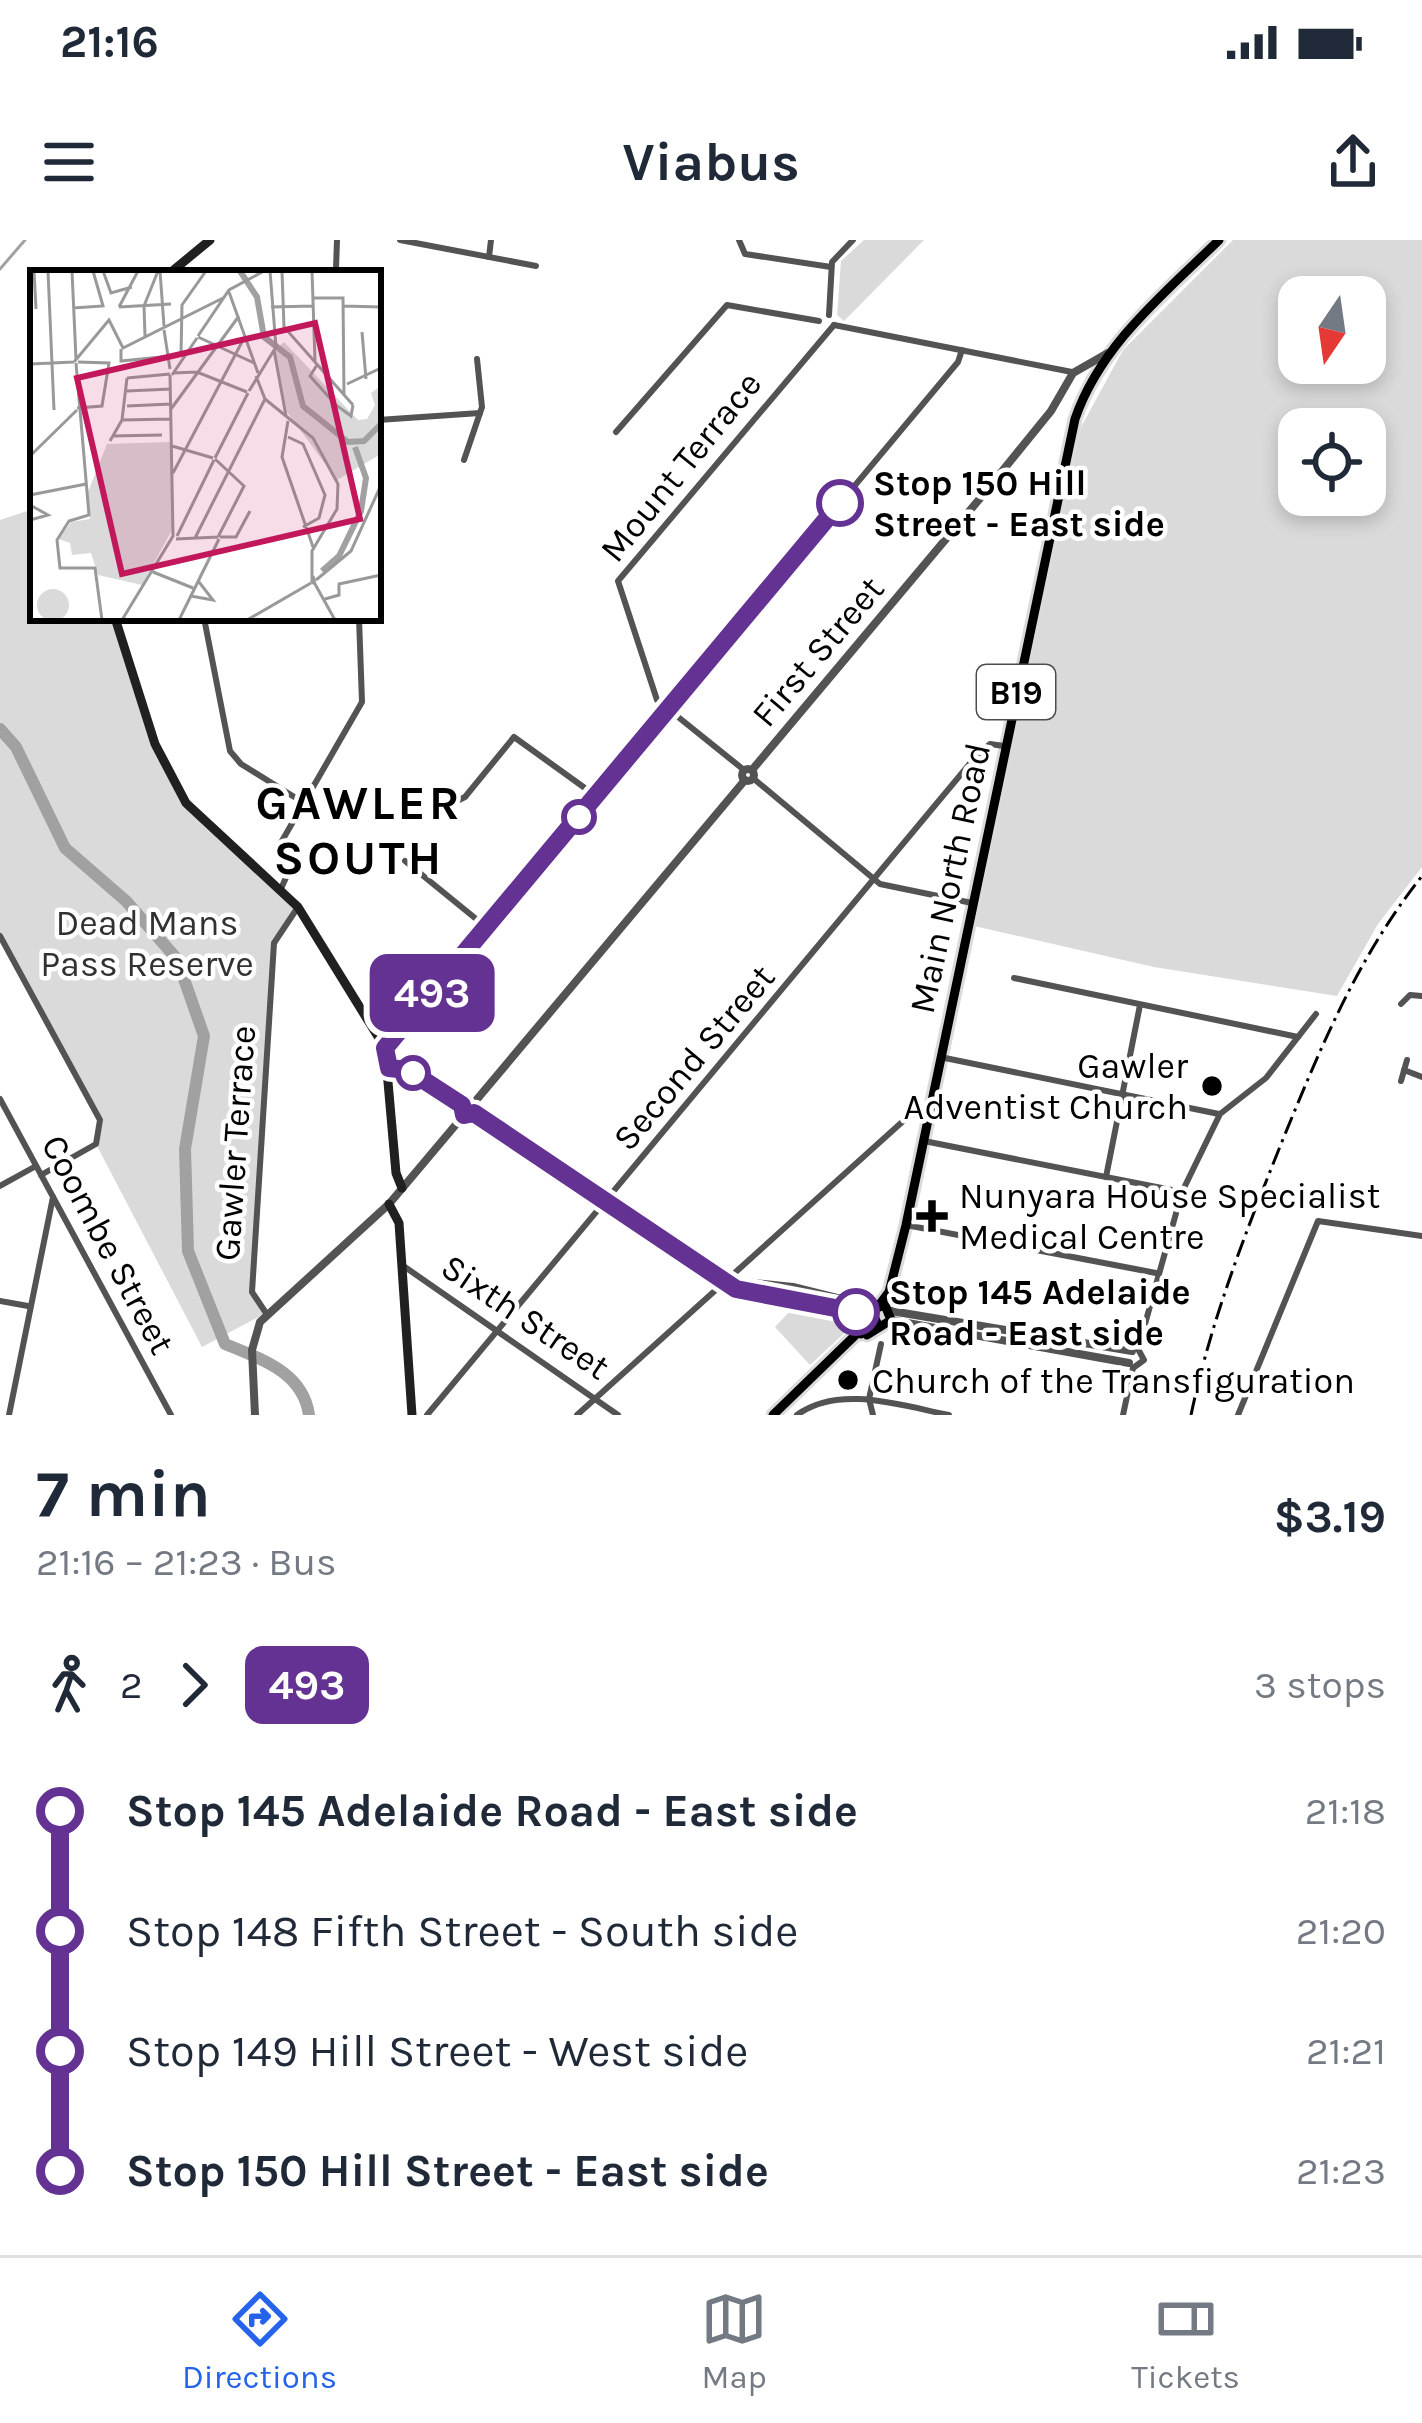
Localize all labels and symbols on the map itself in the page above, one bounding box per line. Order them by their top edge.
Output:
inset map [30,270,381,621]
north arrow [1278,276,1386,384]
street label: Mount Terrace [591,363,770,570]
place label: Stop 150 Hill Street - East side [873,462,1165,545]
marker: Stop 150 Hill Street - East side [818,481,862,525]
street label: First Street [743,568,892,735]
road number: B19 [977,665,1055,719]
street label: Main North Road [901,739,999,1017]
district label: GAWLER SOUTH [255,775,463,886]
unlabelled marker [563,801,595,833]
park label: Dead Mans Pass Reserve [40,902,254,985]
line badge: 493 [363,954,501,1032]
street label: Second Street [604,956,783,1159]
street label: Gawler Terrace [206,1024,264,1262]
place label: Gawler Adventist Church [904,1045,1189,1128]
unlabelled marker [397,1057,429,1089]
marker: Gawler Adventist Church [1199,1073,1225,1099]
street label: Coombe Street [33,1128,184,1361]
place label: Nunyara House Specialist Medical Centre [959,1175,1380,1258]
marker: Nunyara House Specialist Medical Centre [916,1200,948,1232]
street label: Sixth Street [433,1245,617,1388]
place label: Stop 145 Adelaide Road - East side [889,1271,1191,1354]
marker: Stop 145 Adelaide Road - East side [834,1290,878,1334]
place label: Church of the Transfiguration [872,1360,1355,1402]
marker: Church of the Transfiguration [835,1367,861,1393]

